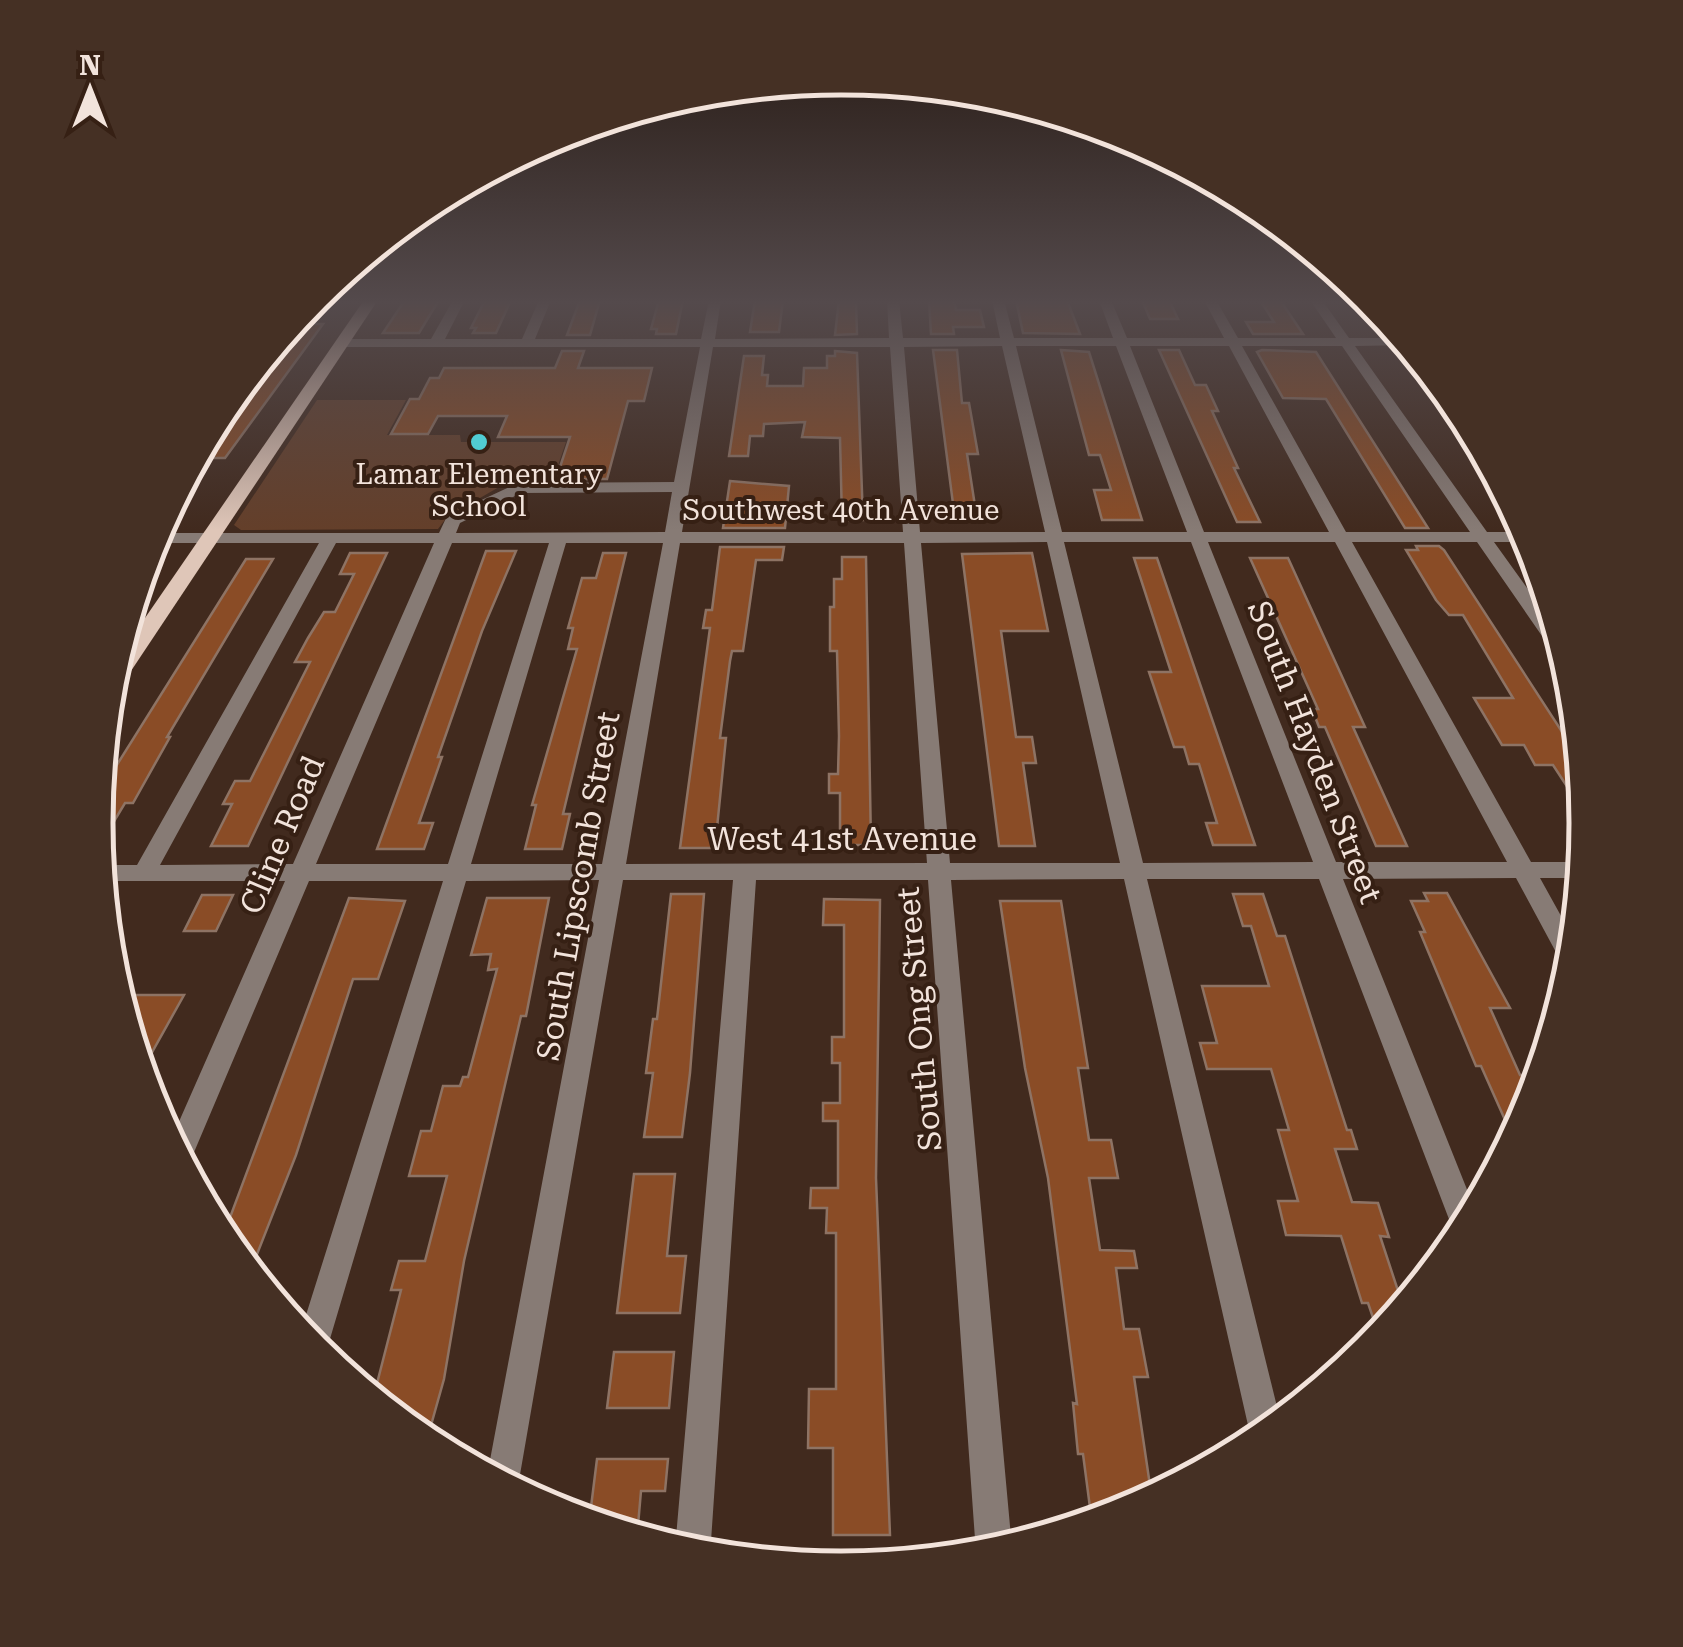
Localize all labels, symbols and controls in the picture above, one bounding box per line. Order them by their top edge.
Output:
north arrow [40,40,140,140]
text: N [79,49,101,82]
marker: Lamar Elementary School [468,431,490,453]
place label: Lamar Elementary School [355,458,603,523]
street label: Southwest 40th Avenue [683,494,999,527]
street label: South Hayden Street [1240,596,1390,908]
street label: South Lipscomb Street [529,709,627,1063]
street label: Cline Road [232,750,332,920]
street label: West 41st Avenue [707,820,977,858]
street label: South Ong Street [889,885,949,1153]

